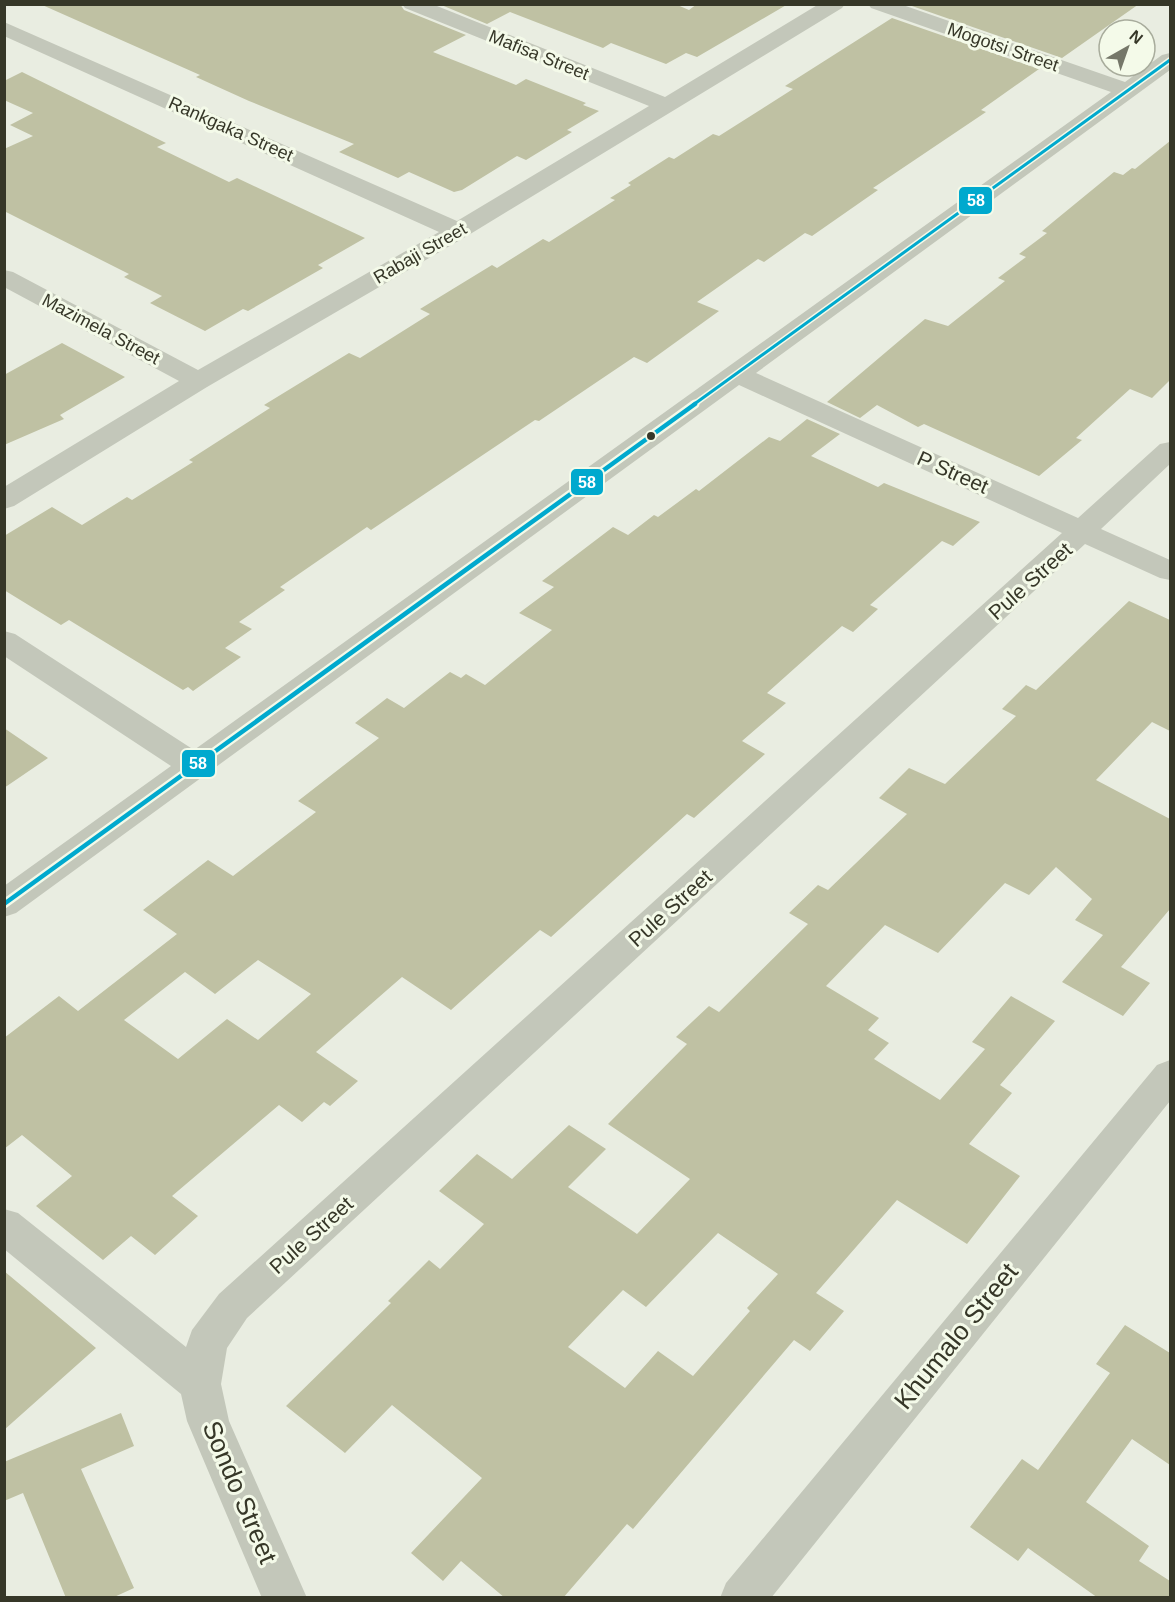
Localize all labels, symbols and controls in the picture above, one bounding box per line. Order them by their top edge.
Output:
north arrow [1097,18,1157,78]
street label: Mogotsi Street [945,19,1061,75]
street label: Mafisa Street [486,26,592,84]
text: N [1126,27,1146,47]
street label: Rankgaka Street [166,93,296,165]
line badge: 58 [958,186,993,215]
text: 58 [967,192,985,209]
street label: Rabaji Street [370,218,470,288]
street label: Mazimela Street [39,290,163,368]
unlabelled marker [645,430,657,442]
street label: P Street [914,446,992,498]
line badge: 58 [570,468,604,496]
text: 58 [578,474,596,491]
street label: Pule Street [984,538,1076,624]
line badge: 58 [181,749,216,778]
text: 58 [189,755,207,772]
street label: Pule Street [624,865,716,951]
street label: Pule Street [265,1192,357,1278]
street label: Khumalo Street [888,1256,1025,1415]
street label: Sondo Street [197,1416,284,1568]

